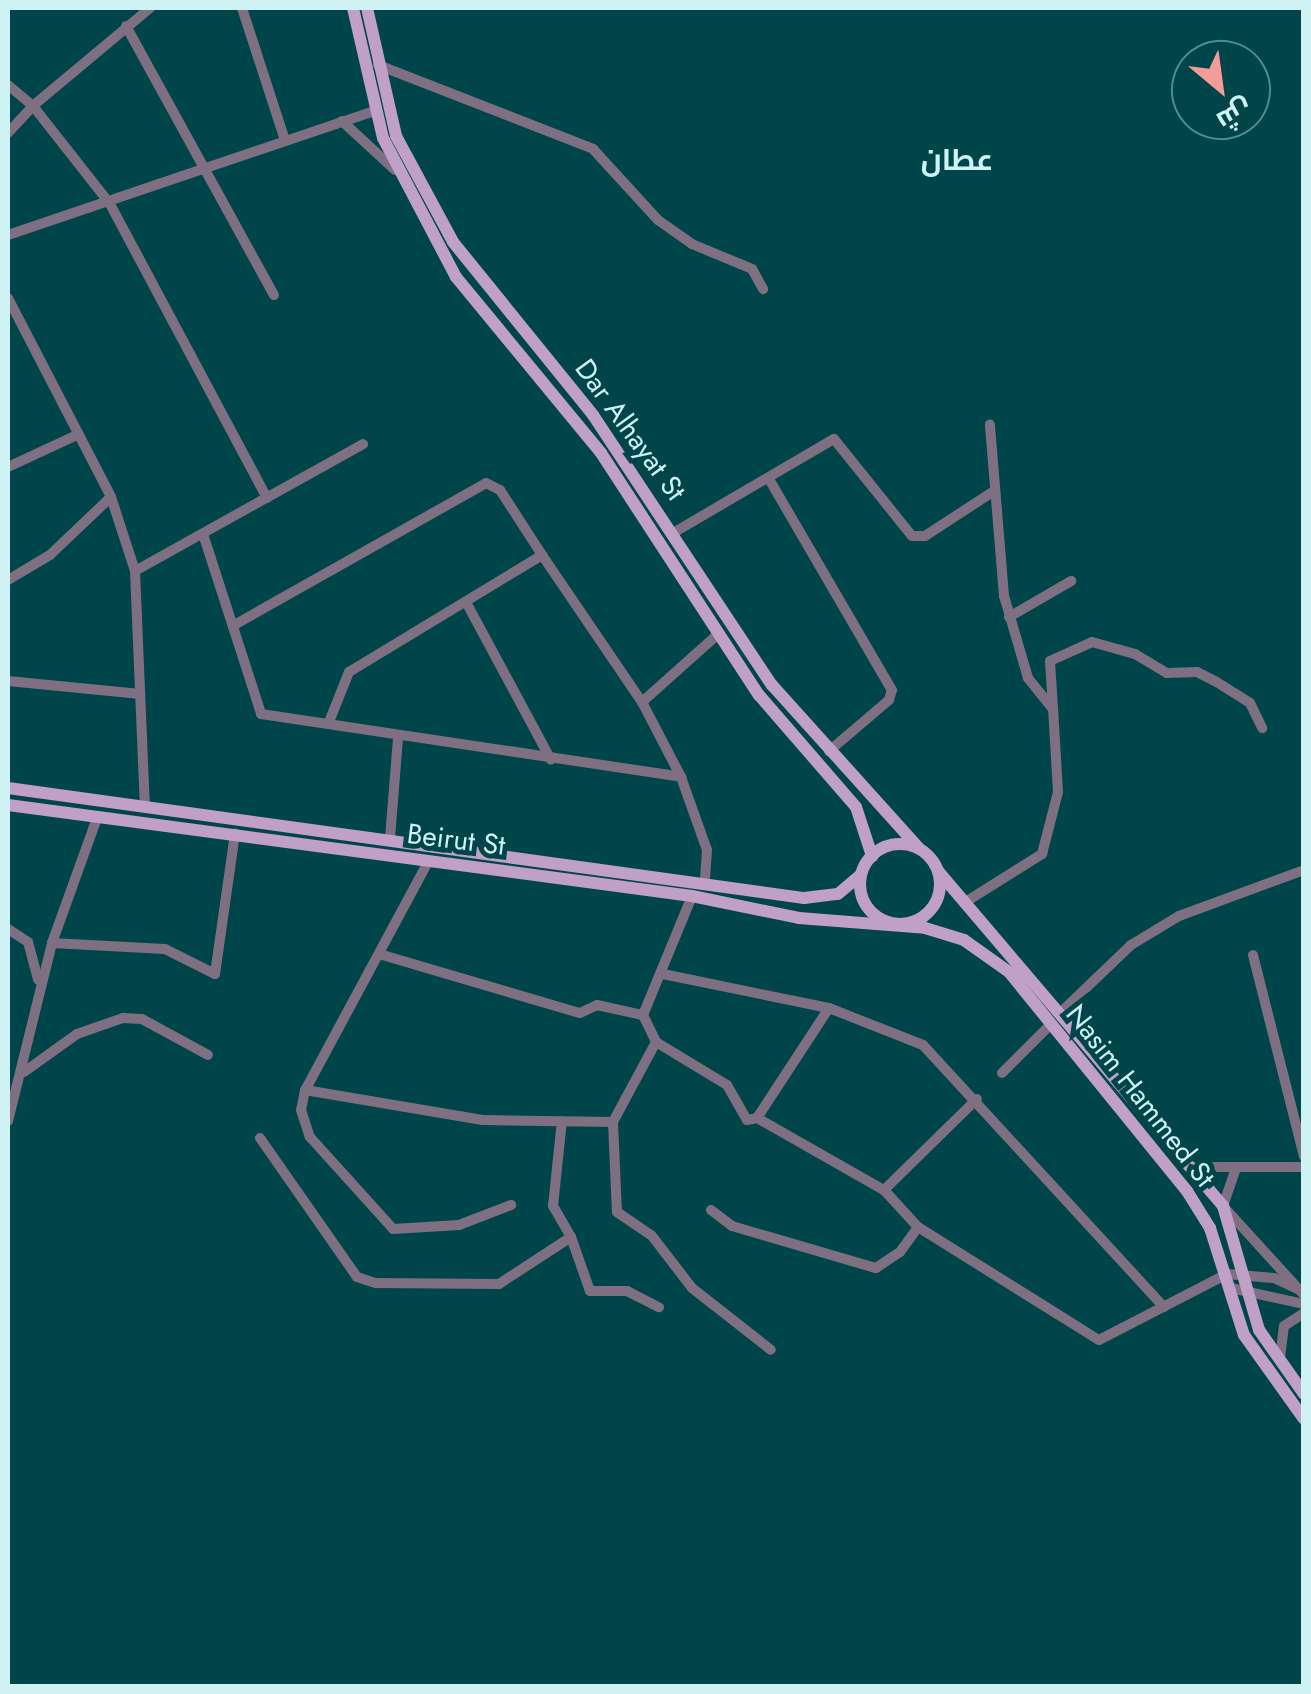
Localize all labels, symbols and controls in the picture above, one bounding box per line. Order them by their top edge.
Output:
north arrow [1171,40,1271,140]
text: ش [1209,88,1260,142]
district label: عطان [921,142,993,178]
street label: Dar Alhayat St [567,353,693,507]
street label: Beirut St [405,817,507,863]
street label: Nasim Hammed St [1058,998,1222,1194]

